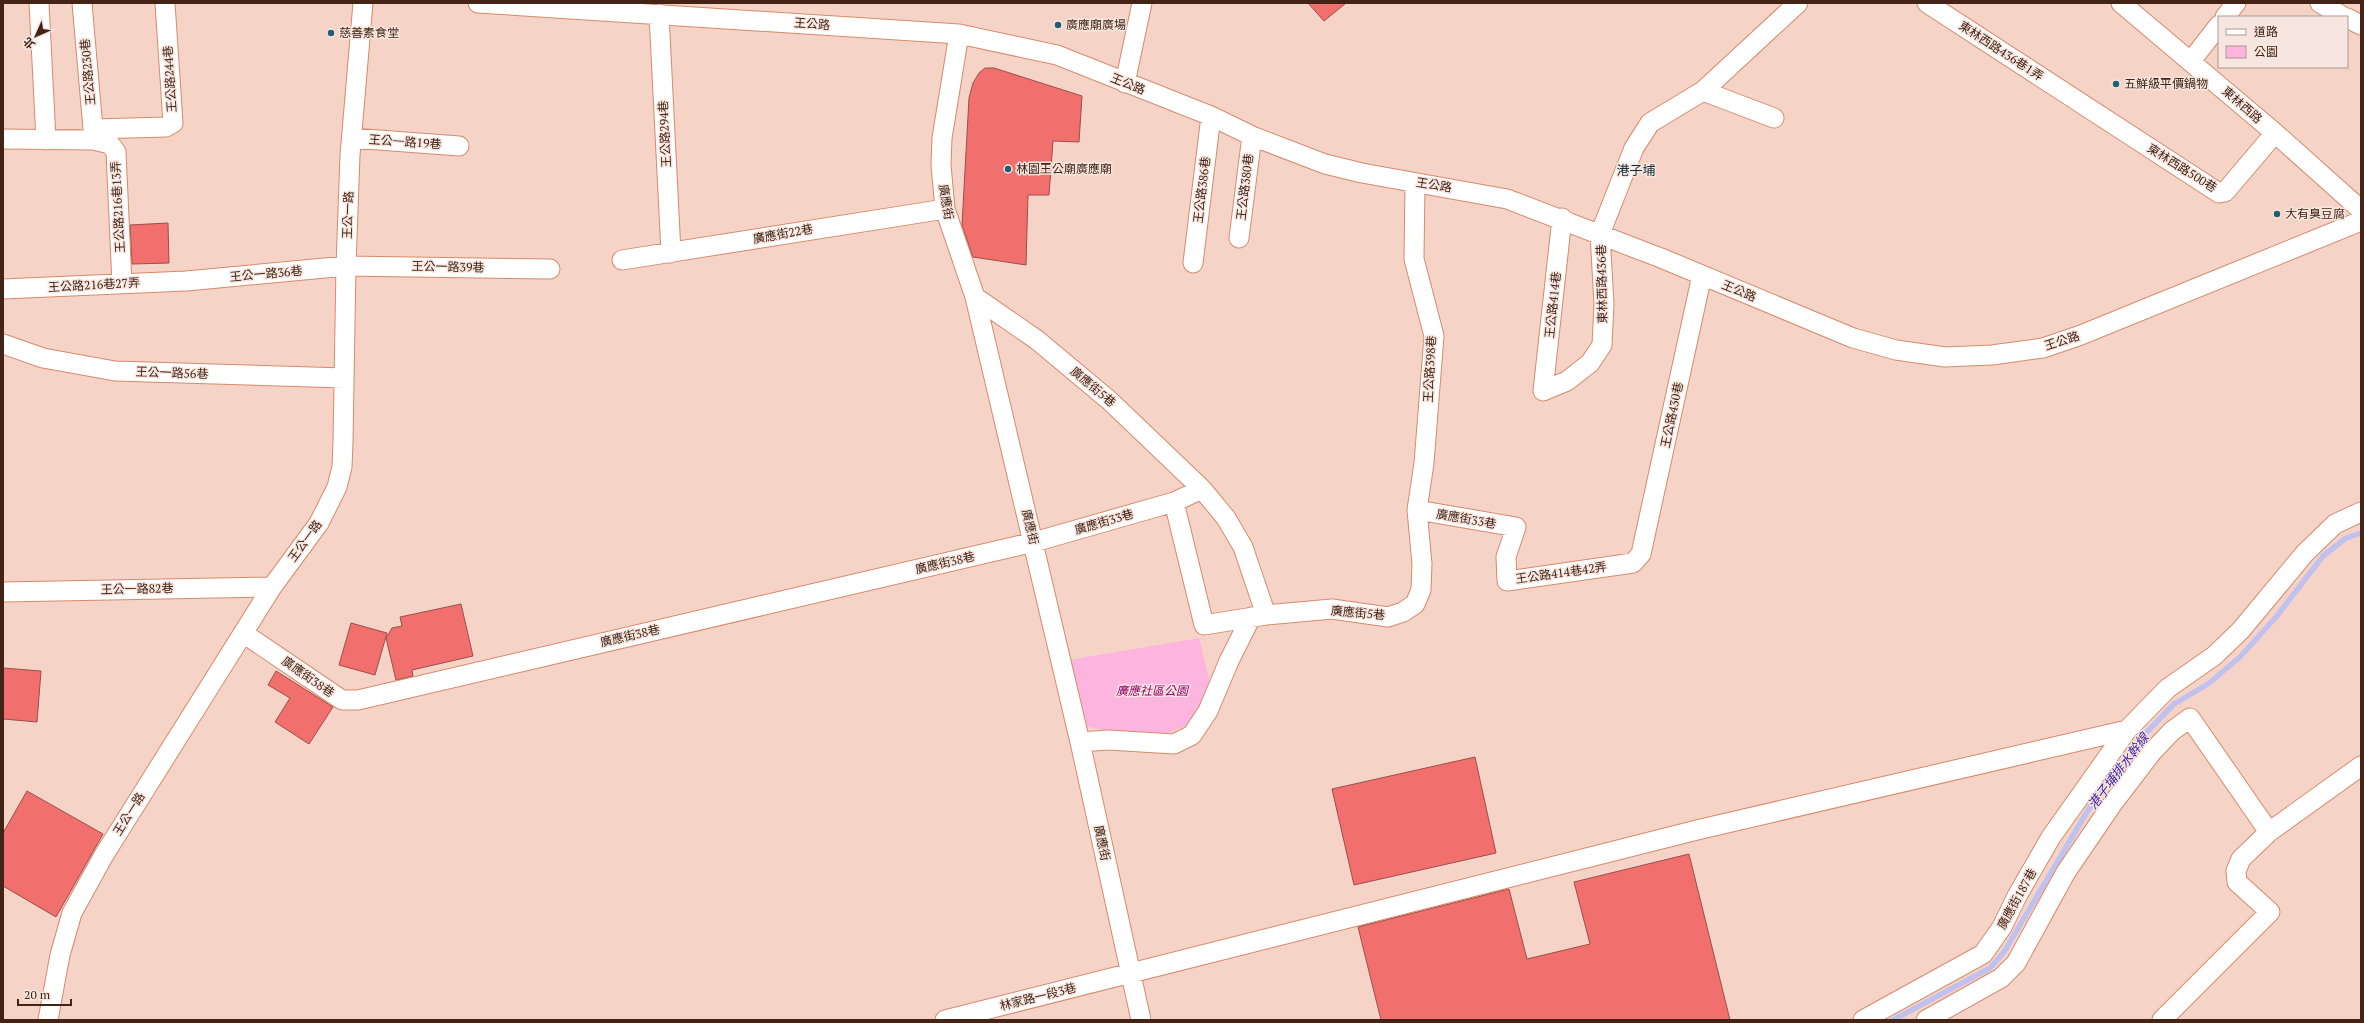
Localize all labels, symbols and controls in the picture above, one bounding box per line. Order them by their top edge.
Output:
street label: 王公路 [794,15,831,32]
north arrow [16,16,56,56]
legend [2218,16,2348,68]
place label: 廣應廟廣場 [1066,17,1126,32]
street label: 東林西路436巷1弄 [1956,18,2046,83]
marker: 廣應廟廣場 [1053,20,1063,30]
text: 道路 [2254,24,2278,39]
place label: 慈善素食堂 [339,25,399,40]
marker: 慈善素食堂 [326,28,336,38]
text: 北 [20,34,38,52]
street label: 王公路230巷 [77,38,98,106]
text: 公園 [2254,44,2278,59]
street label: 王公路244巷 [160,45,179,113]
street label: 王公路 [1109,70,1148,97]
place label: 五鮮級平價鍋物 [2124,76,2208,91]
marker: 五鮮級平價鍋物 [2111,79,2121,89]
street label: 東林西路 [2219,83,2265,126]
street label: 王公路294巷 [655,100,674,168]
street label: 王公一路19巷 [368,131,442,152]
street label: 東林西路500巷 [2145,140,2220,195]
street label: 王公路380巷 [1233,153,1256,221]
street label: 王公路386巷 [1190,156,1213,224]
street label: 王公路216巷13弄 [108,161,127,253]
place label: 林園王公廟廣應廟 [1016,161,1112,176]
district label: 港子埔 [1616,161,1656,179]
marker: 林園王公廟廣應廟 [1003,164,1013,174]
street label: 王公路 [1415,174,1453,195]
street label: 廣應街 [936,183,957,221]
street label: 王公一路 [339,191,356,239]
place label: 大有臭豆腐 [2285,206,2345,221]
marker: 大有臭豆腐 [2272,209,2282,219]
street label: 廣應街22巷 [752,221,814,246]
street label: 東林西路436巷 [1593,244,1610,324]
street label: 王公一路39巷 [411,258,485,275]
street label: 王公一路36巷 [229,263,303,284]
street label: 王公路414巷 [1542,271,1563,339]
street label: 王公路216巷27弄 [48,275,140,294]
street label: 王公路 [1720,277,1759,304]
street label: 王公路 [2042,328,2081,353]
street label: 王公路398巷 [1420,335,1439,403]
street label: 廣應街5巷 [1068,363,1119,410]
street label: 王公一路56巷 [135,364,209,381]
street label: 王公路430巷 [1657,380,1686,449]
street label: 廣應街33巷 [1073,506,1135,537]
street label: 廣應街33巷 [1435,506,1497,531]
street label: 廣應街 [1019,508,1042,546]
street label: 王公一路 [284,517,325,565]
street label: 廣應街38巷 [914,548,976,577]
street label: 王公路414巷42弄 [1514,559,1608,586]
street label: 王公一路82巷 [100,580,174,597]
street label: 廣應街5巷 [1330,603,1386,622]
street label: 廣應街38巷 [599,621,661,650]
street label: 廣應街38巷 [279,653,337,700]
park label: 廣應社區公園 [1116,683,1190,698]
water label: 港子埔排水幹線 [2083,728,2154,813]
street label: 王公一路 [109,789,148,838]
street label: 廣應街 [1091,824,1114,862]
street label: 廣應街187巷 [1994,866,2039,932]
street label: 林家路一段3巷 [998,980,1078,1013]
scale bar [18,981,71,1007]
text: 20 m [24,987,51,1002]

